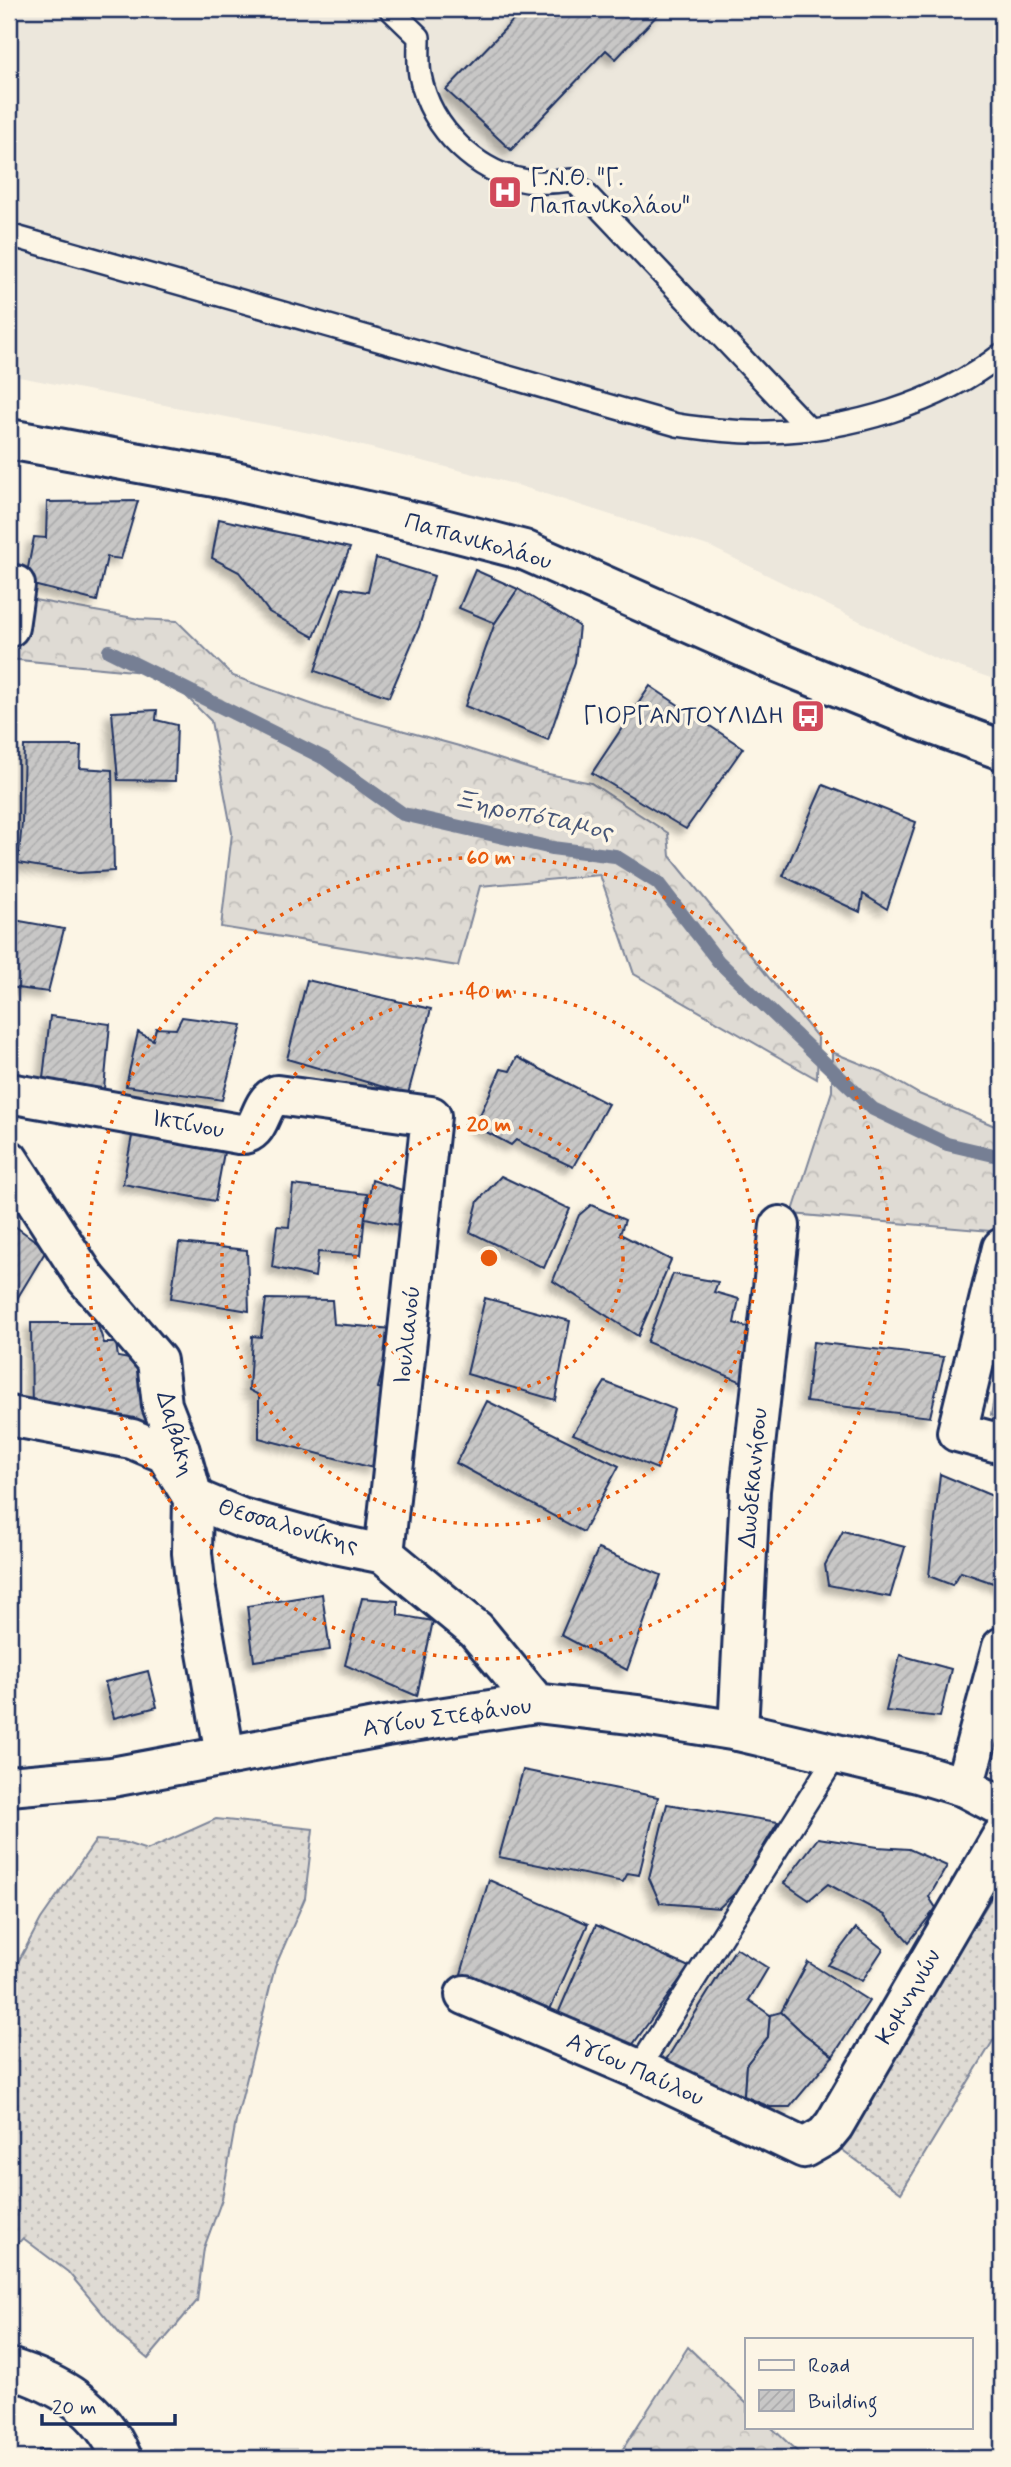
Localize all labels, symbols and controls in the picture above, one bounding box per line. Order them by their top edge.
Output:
place label: Γ.Ν.Θ. "Γ. Παπανικολάου" [530,163,690,222]
hospital icon: Γ.Ν.Θ. "Γ. Παπανικολάου" [486,173,524,211]
street label: Παπανικολάου [401,506,555,578]
bus stop icon: ΓΙΟΡΓΑΝΤΟΥΛΙΔΗ [789,697,827,735]
place label: ΓΙΟΡΓΑΝΤΟΥΛΙΔΗ [583,701,784,732]
water label: Ξηροπόταμος [450,783,617,850]
text: 60 m [466,844,512,872]
text: 40 m [466,978,513,1006]
street label: Ικτίνου [149,1103,227,1147]
text: 20 m [467,1111,512,1139]
centre of rings [477,1246,501,1270]
street label: Ιουλιανού [387,1284,429,1386]
street label: Δαβάκη [148,1388,202,1480]
street label: Δωδεκανήσου [732,1406,776,1549]
street label: Θεσσαλονίκης [214,1492,362,1562]
street label: Αγίου Στεφάνου [361,1691,534,1745]
street label: Κομνηνών [869,1944,949,2050]
street label: Αγίου Παύλου [561,2026,709,2114]
legend [745,2338,972,2428]
text: Road [808,2352,850,2380]
scale bar [42,2383,175,2427]
text: Building [808,2388,878,2418]
text: 20 m [52,2394,97,2422]

